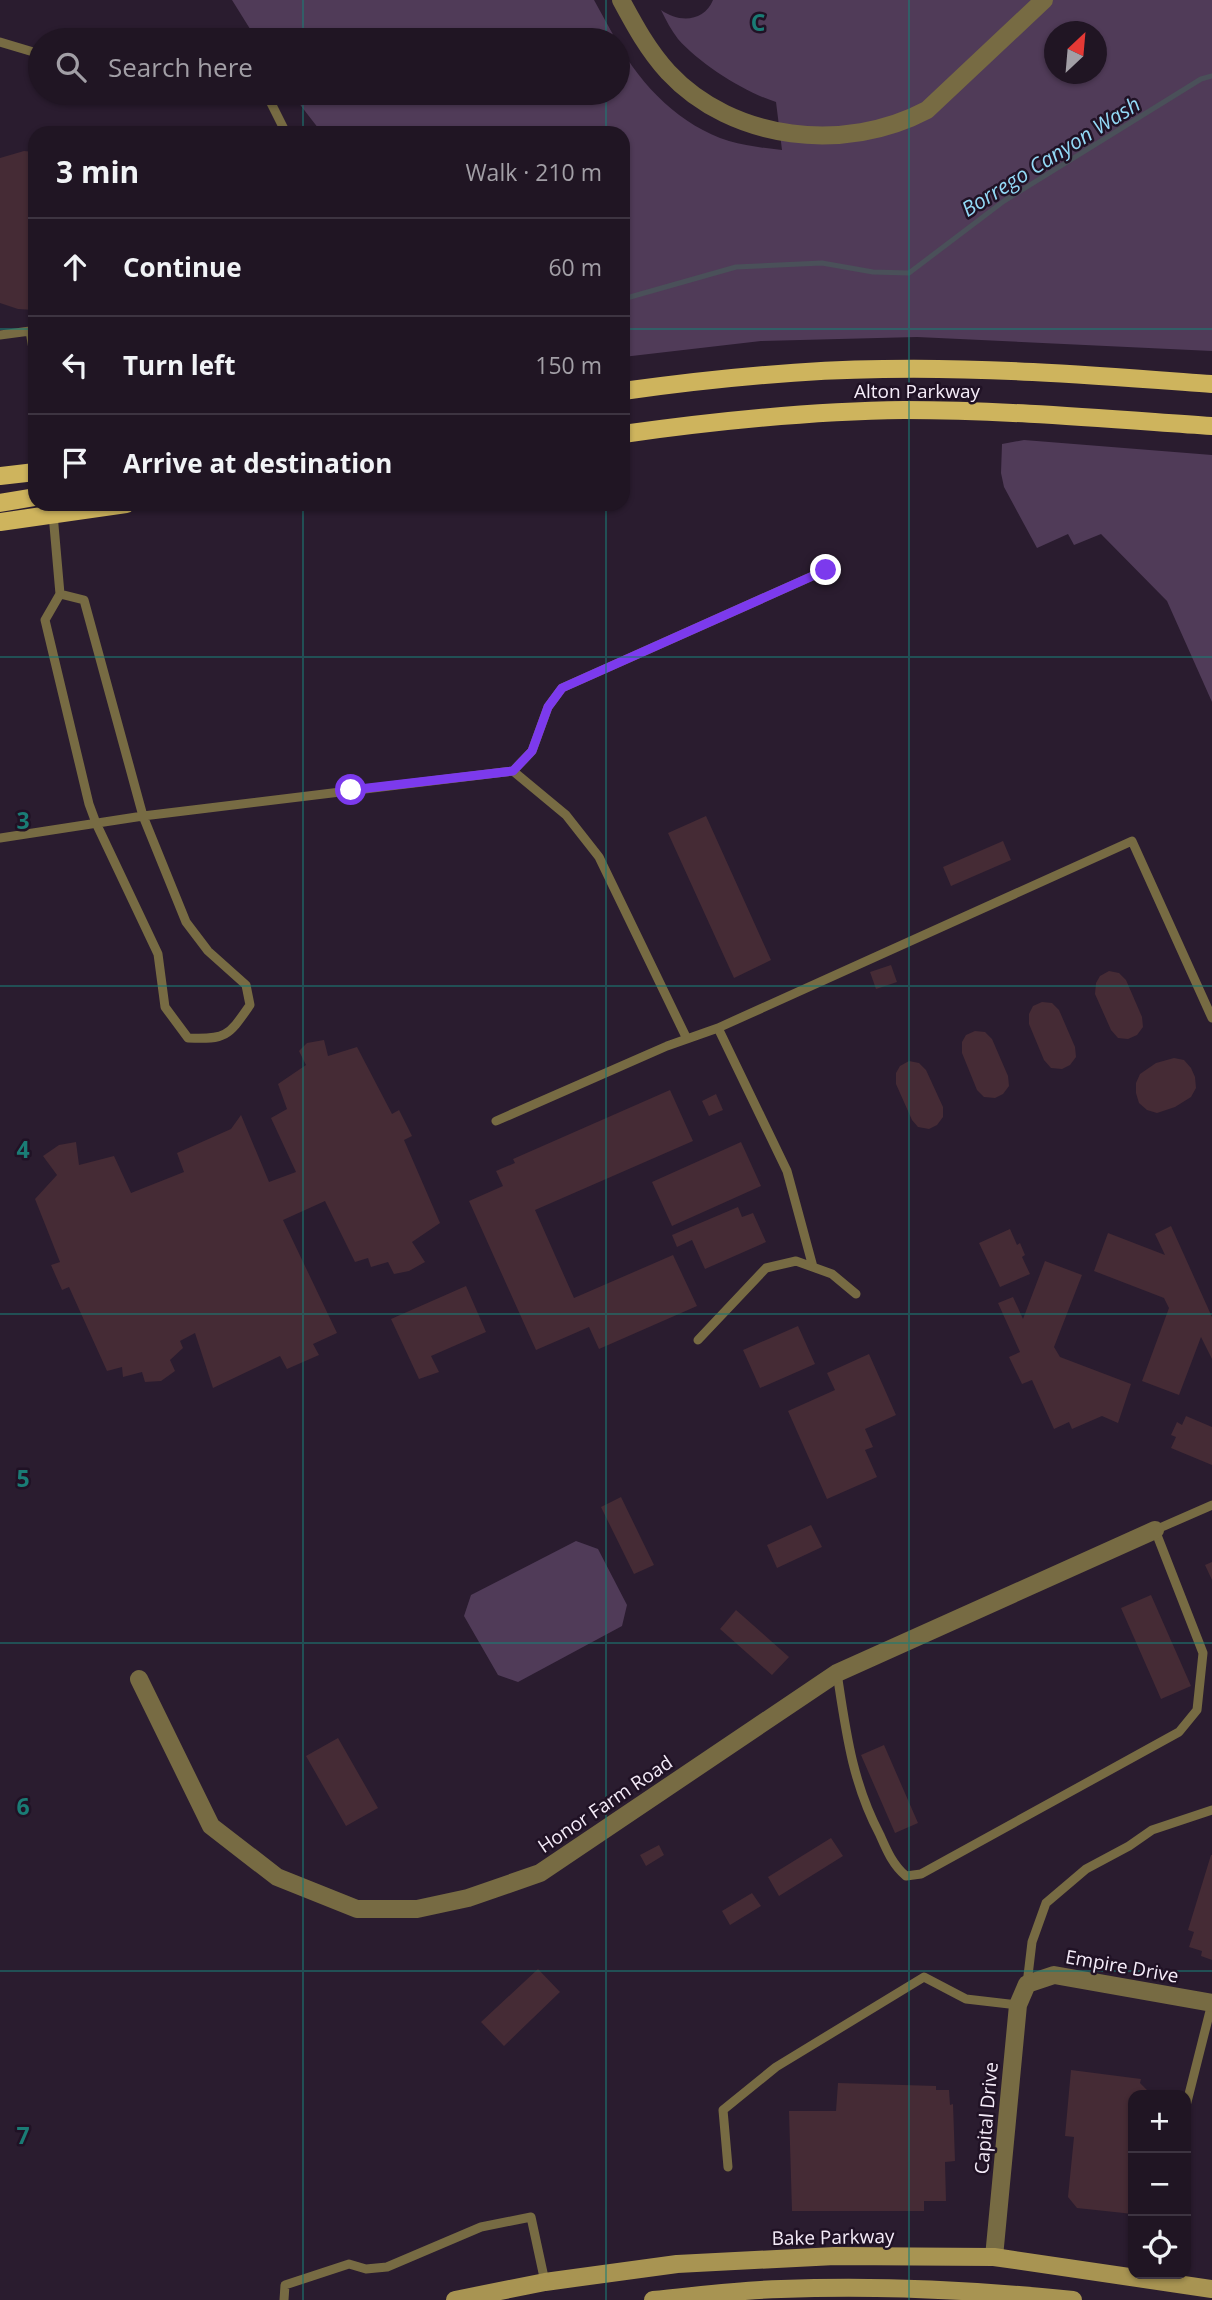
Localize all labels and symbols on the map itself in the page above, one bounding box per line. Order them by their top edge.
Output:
text: C [751,6,765,38]
north arrow [1044,21,1107,84]
water label: Borrego Canyon Wash [956,90,1145,223]
street label: Alton Parkway [854,378,981,404]
route end [810,554,841,585]
route start [335,774,366,805]
text: 3 [16,804,30,836]
text: 4 [16,1133,30,1165]
text: 5 [16,1462,30,1494]
street label: Honor Farm Road [533,1749,677,1859]
text: 6 [16,1790,30,1822]
street label: Empire Drive [1063,1943,1181,1989]
street label: Capital Drive [968,2061,1004,2175]
text: 7 [16,2119,30,2151]
street label: Bake Parkway [771,2223,895,2251]

